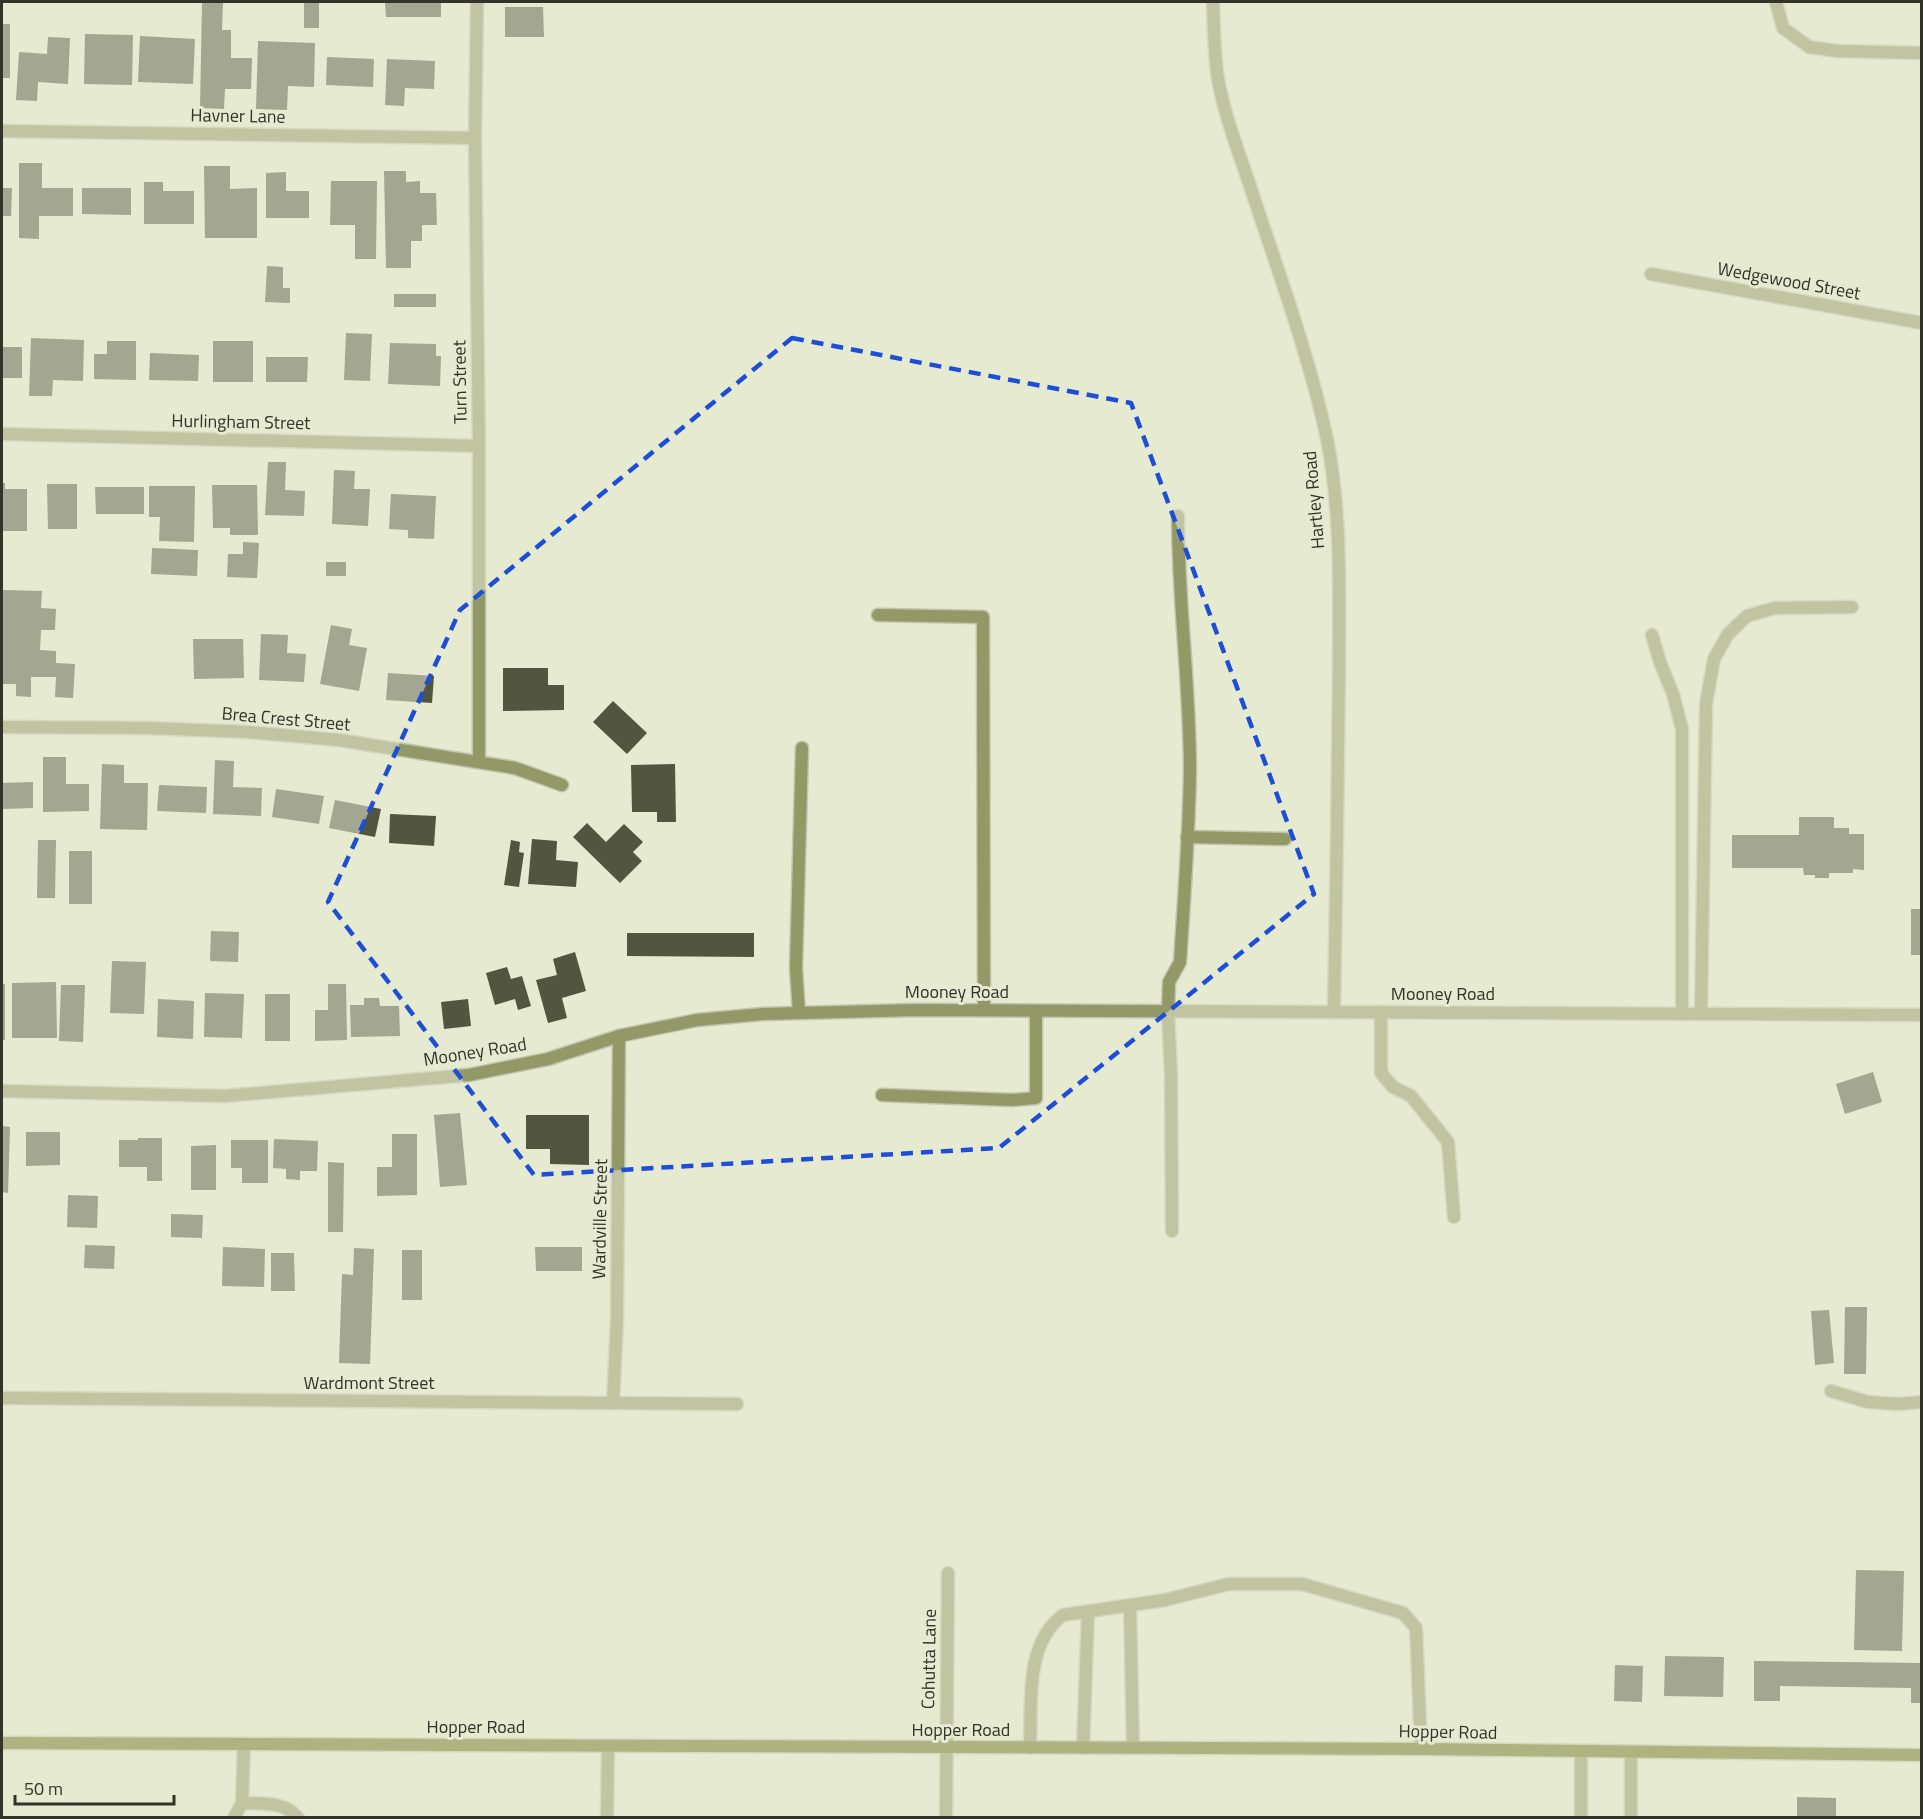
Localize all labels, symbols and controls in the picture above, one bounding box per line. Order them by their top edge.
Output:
street label: Havner Lane [190,101,286,130]
street label: Wedgewood Street [1715,255,1863,307]
street label: Turn Street [445,339,474,424]
street label: Hurlingham Street [171,407,311,436]
street label: Hartley Road [1296,450,1331,550]
street label: Brea Crest Street [221,699,352,738]
street label: Mooney Road [905,978,1009,1005]
street label: Mooney Road [1391,980,1495,1007]
street label: Mooney Road [421,1030,529,1073]
street label: Wardville Street [585,1158,614,1280]
street label: Wardmont Street [303,1369,435,1396]
street label: Cohutta Lane [914,1609,943,1709]
street label: Hopper Road [427,1713,525,1740]
street label: Hopper Road [912,1716,1010,1743]
street label: Hopper Road [1398,1717,1498,1746]
scale bar [15,1768,174,1806]
text: 50 m [24,1775,63,1802]

